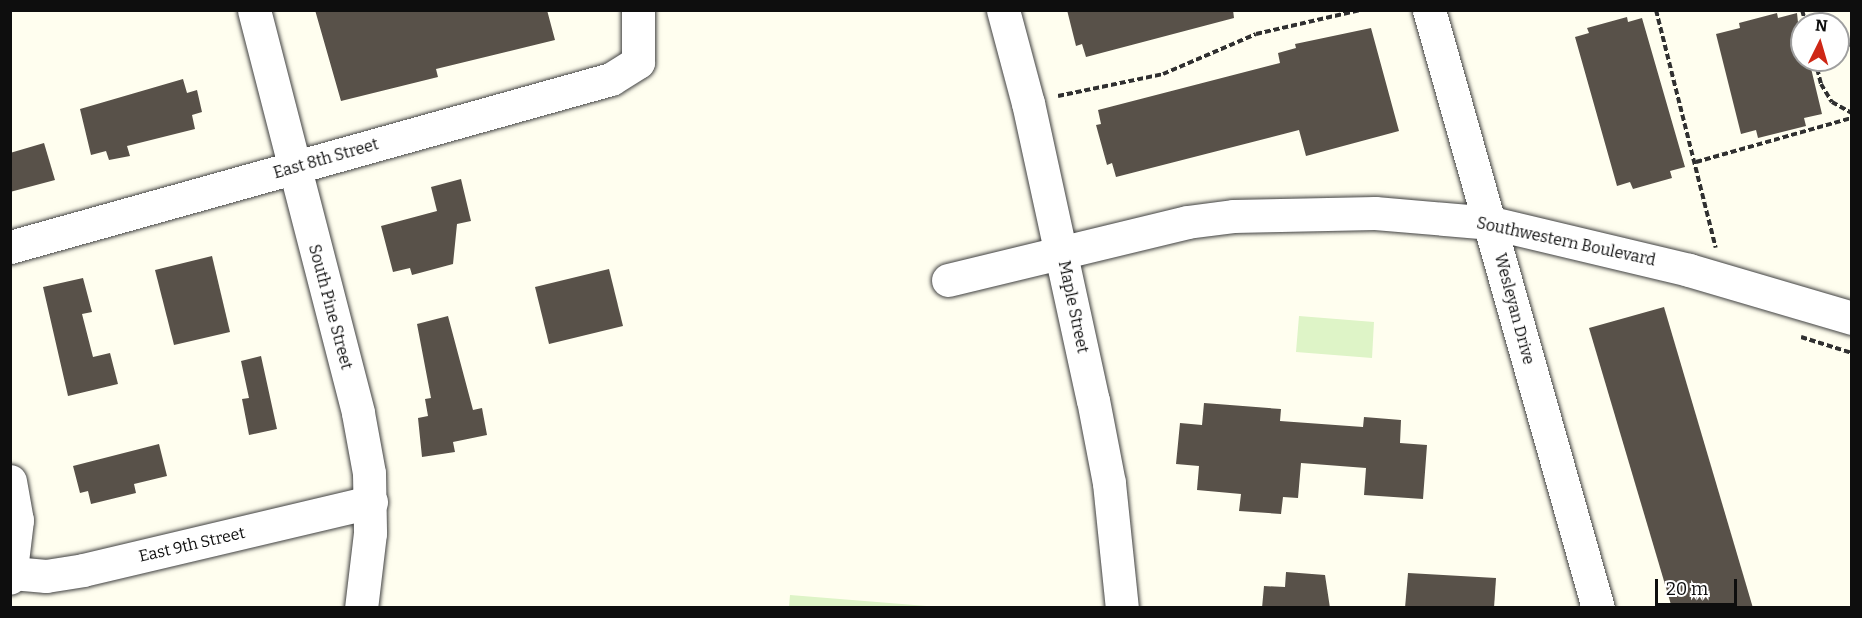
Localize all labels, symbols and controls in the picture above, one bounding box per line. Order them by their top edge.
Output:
north arrow [1790,12,1850,72]
text: N [1814,16,1828,36]
street label: East 8th Street [271,135,381,183]
street label: Southwestern Boulevard [1475,214,1657,270]
street label: South Pine Street [304,242,356,372]
street label: Wesleyan Drive [1490,251,1538,367]
street label: Maple Street [1054,259,1092,355]
street label: East 9th Street [137,523,247,567]
scale bar [1658,567,1740,605]
text: 20 m [1666,578,1708,600]

